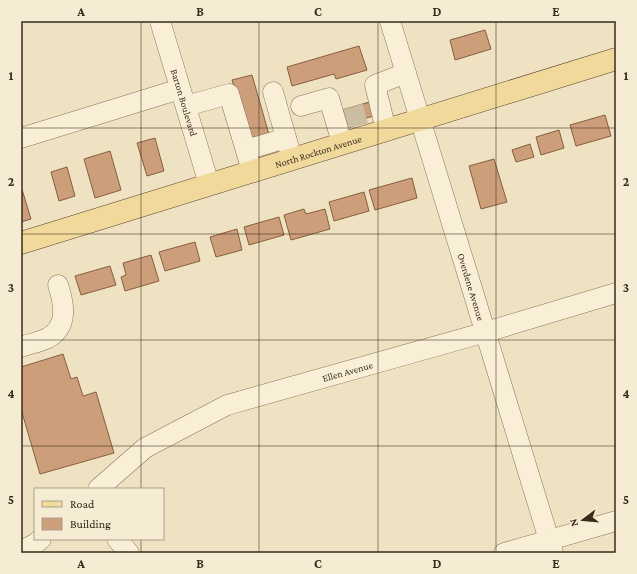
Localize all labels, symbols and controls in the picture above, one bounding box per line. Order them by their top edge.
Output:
text: A [76,4,85,19]
text: B [196,4,204,19]
text: C [314,4,322,19]
text: D [433,4,442,19]
text: E [552,4,560,19]
street label: Barton Boulevard [169,67,200,138]
text: 1 [9,68,14,83]
text: 1 [624,68,629,83]
street label: North Rockton Avenue [274,132,363,170]
text: 2 [8,174,15,189]
text: 2 [623,174,630,189]
street label: Overdene Avenue [456,252,487,322]
text: 3 [8,280,14,295]
text: 3 [623,280,629,295]
street label: Ellen Avenue [321,359,374,383]
text: 4 [7,386,15,401]
text: 4 [622,386,630,401]
legend [34,488,164,540]
text: 5 [8,492,14,507]
text: 5 [623,492,629,507]
text: Road [70,497,95,511]
north arrow [563,500,603,540]
text: Building [70,517,111,531]
text: N [566,517,580,528]
text: A [76,556,85,571]
text: B [196,556,204,571]
text: C [314,556,322,571]
text: D [433,556,442,571]
text: E [552,556,560,571]

